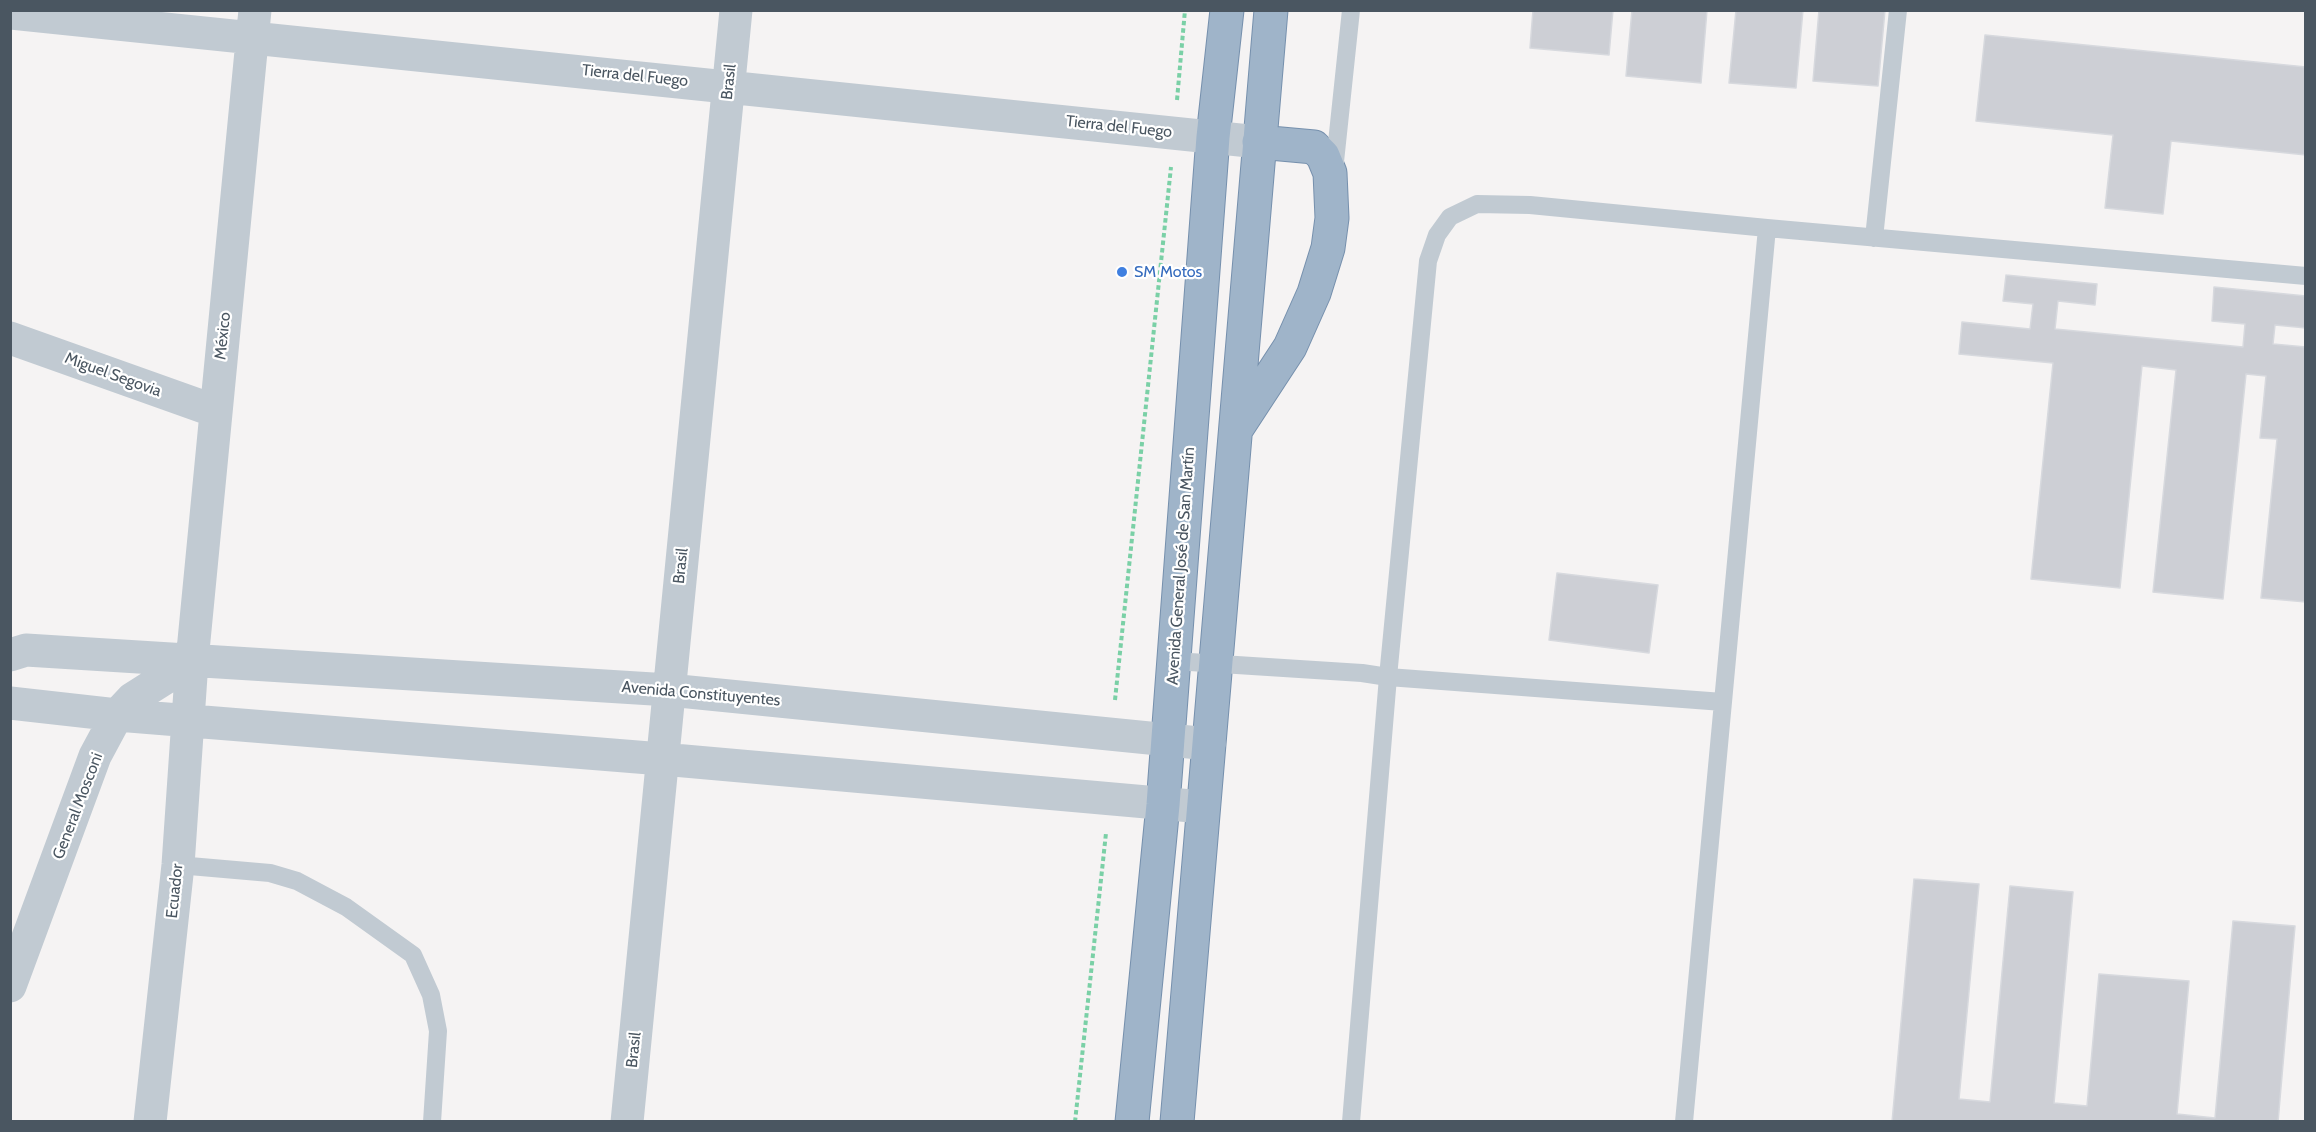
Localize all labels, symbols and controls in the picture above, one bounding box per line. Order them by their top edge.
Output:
street label: Tierra del Fuego [581,61,689,91]
street label: Brasil [718,63,740,101]
street label: Tierra del Fuego [1065,112,1173,142]
place label: SM Motos [1134,262,1202,282]
marker: SM Motos [1115,265,1129,279]
street label: México [211,311,235,361]
street label: Miguel Segovia [62,349,164,401]
street label: Avenida General José de San Martín [1163,446,1199,686]
street label: Brasil [670,547,692,585]
street label: Avenida Constituyentes [621,677,781,711]
street label: General Mosconi [49,750,107,862]
street label: Ecuador [163,863,187,919]
street label: Brasil [623,1031,645,1069]

